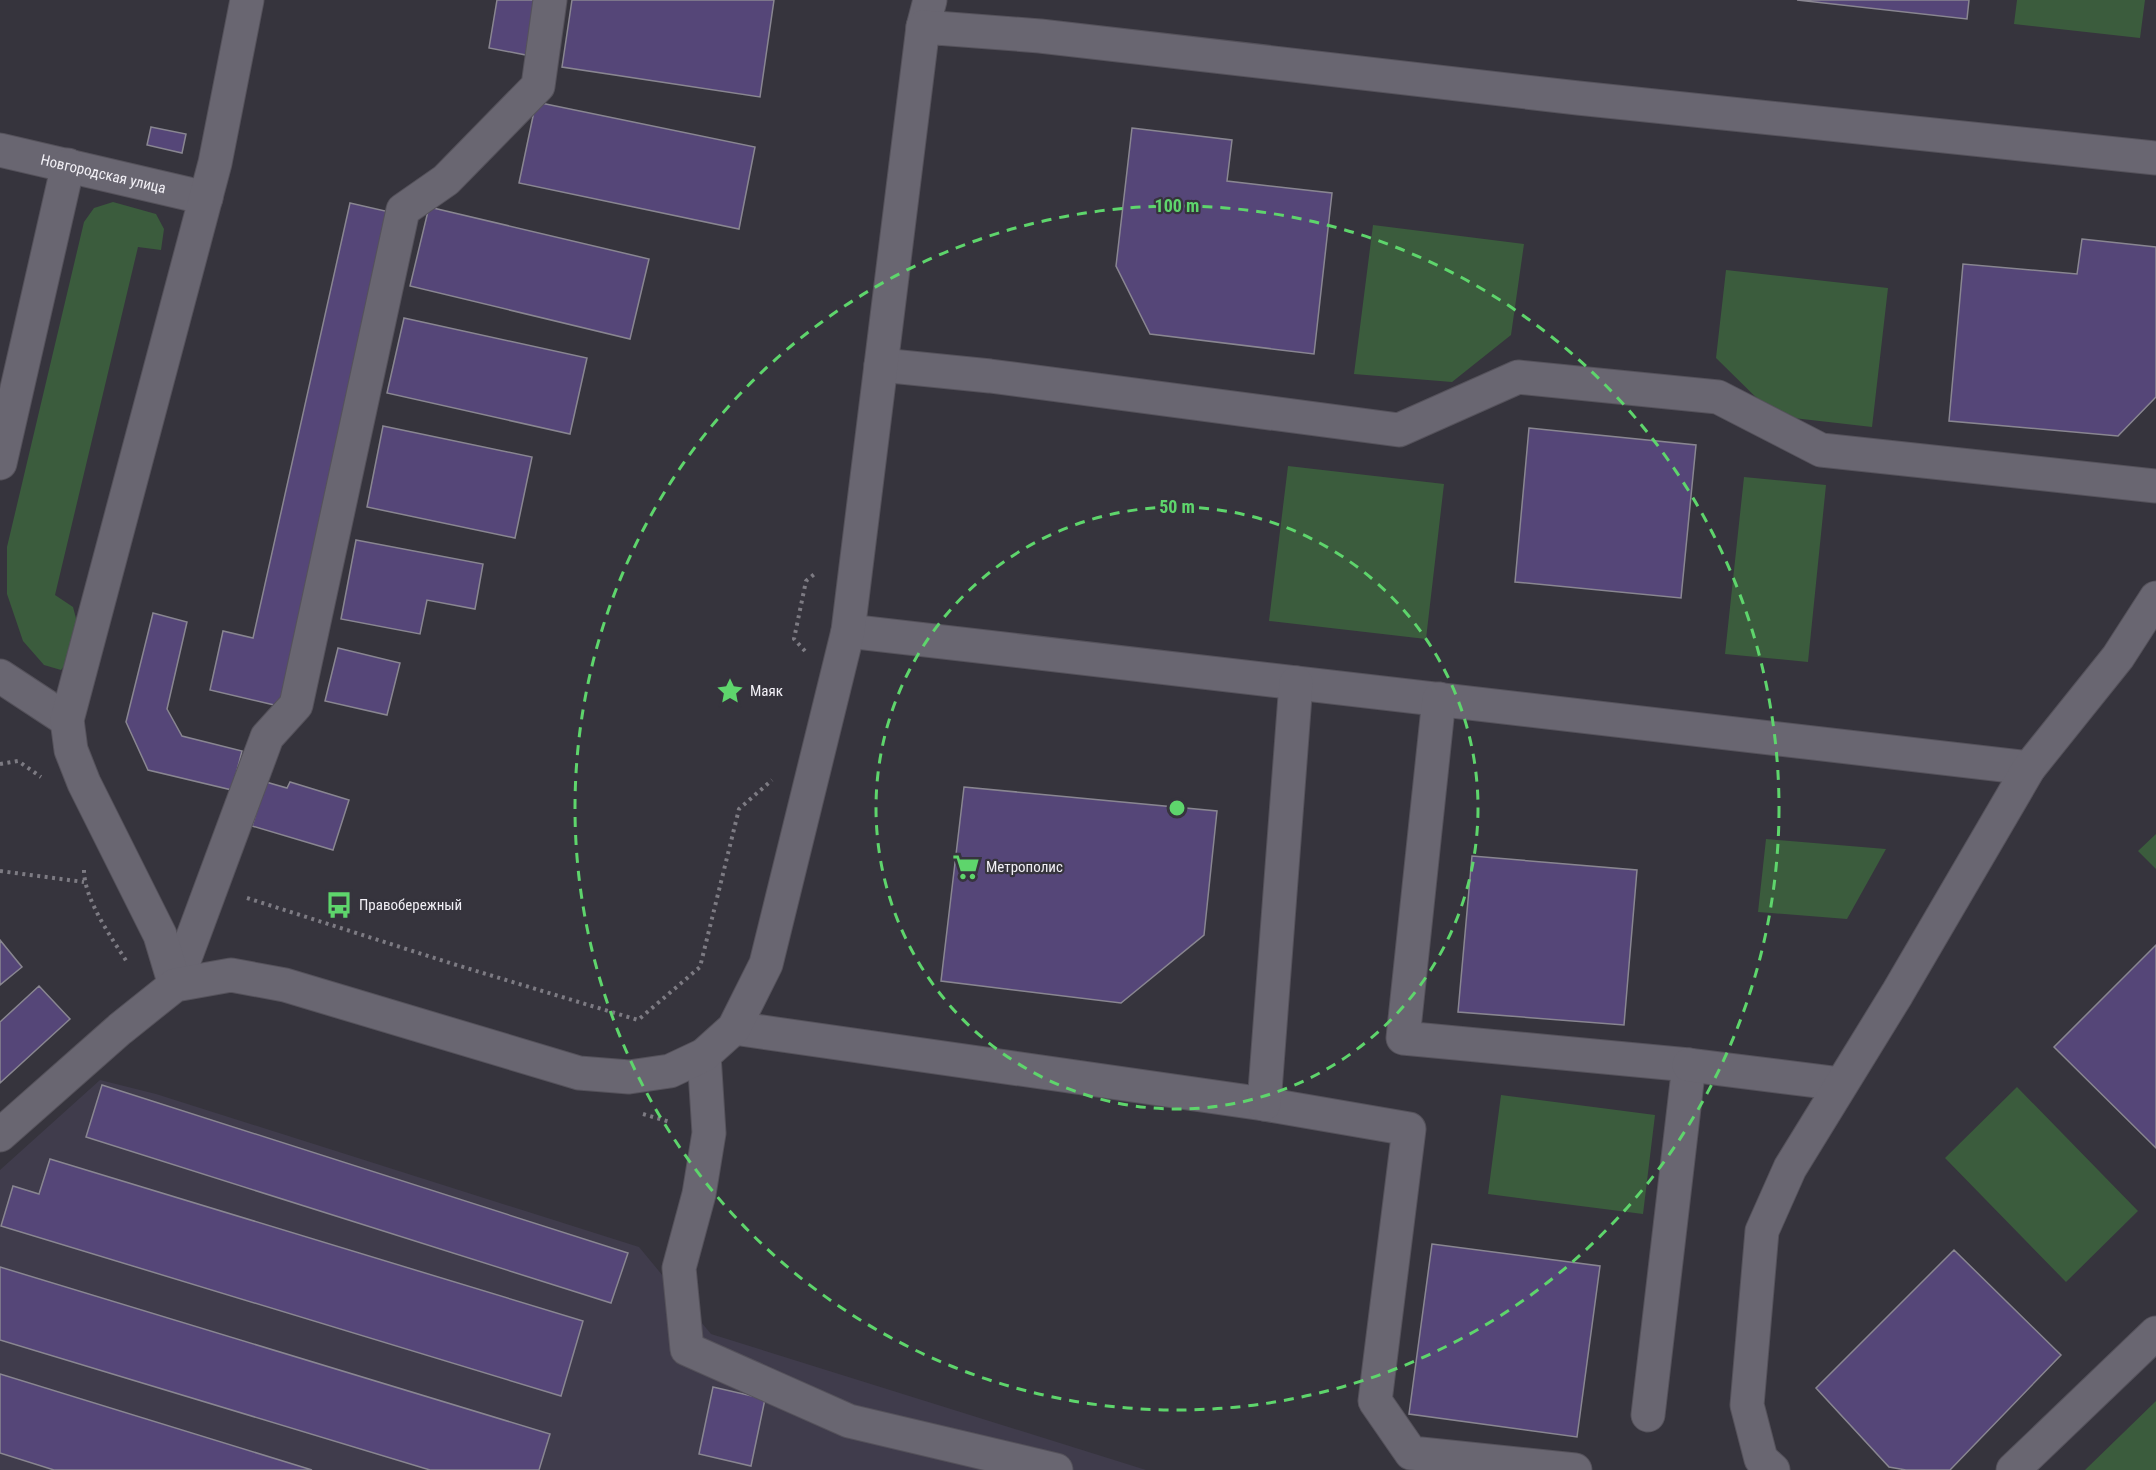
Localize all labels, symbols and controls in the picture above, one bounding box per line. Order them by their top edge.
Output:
street label: Новгородская улица [39,151,168,197]
text: 100 m [1155,195,1199,216]
text: 50 m [1159,496,1195,517]
place icon: Маяк [715,676,745,706]
place label: Маяк [750,682,783,700]
centre of rings [1167,798,1187,818]
supermarket icon: Метрополис [951,852,981,882]
place label: Метрополис [986,858,1063,876]
bus stop icon: Правобережный [324,890,354,920]
place label: Правобережный [359,896,462,914]

